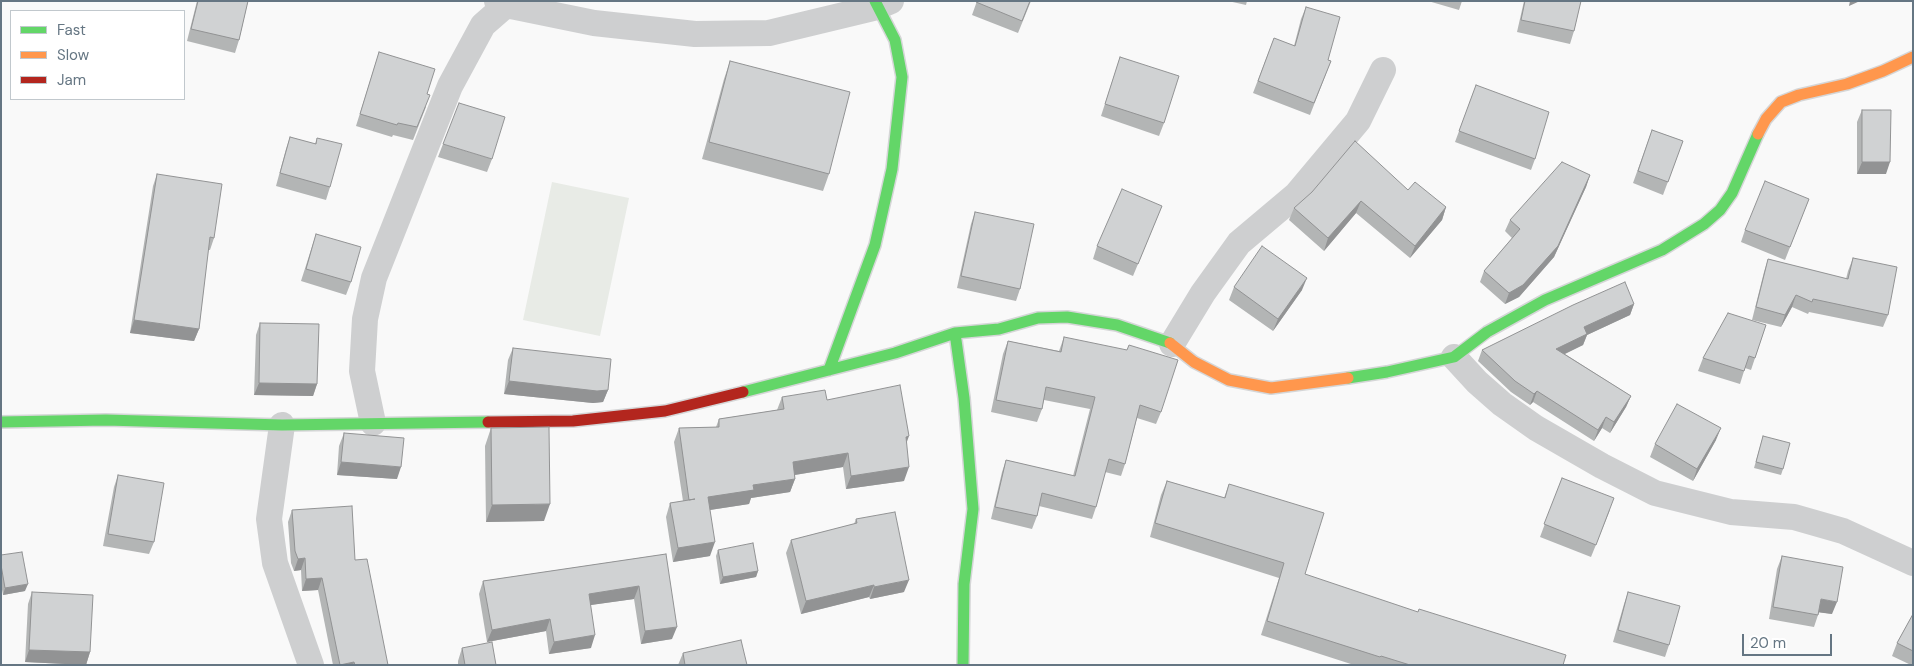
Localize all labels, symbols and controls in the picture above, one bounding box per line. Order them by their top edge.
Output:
legend [10,10,185,100]
text: Fast [57,20,86,40]
text: Slow [57,45,89,65]
text: Jam [57,70,86,90]
scale bar [1744,624,1834,656]
text: 20 m [1750,633,1786,653]

